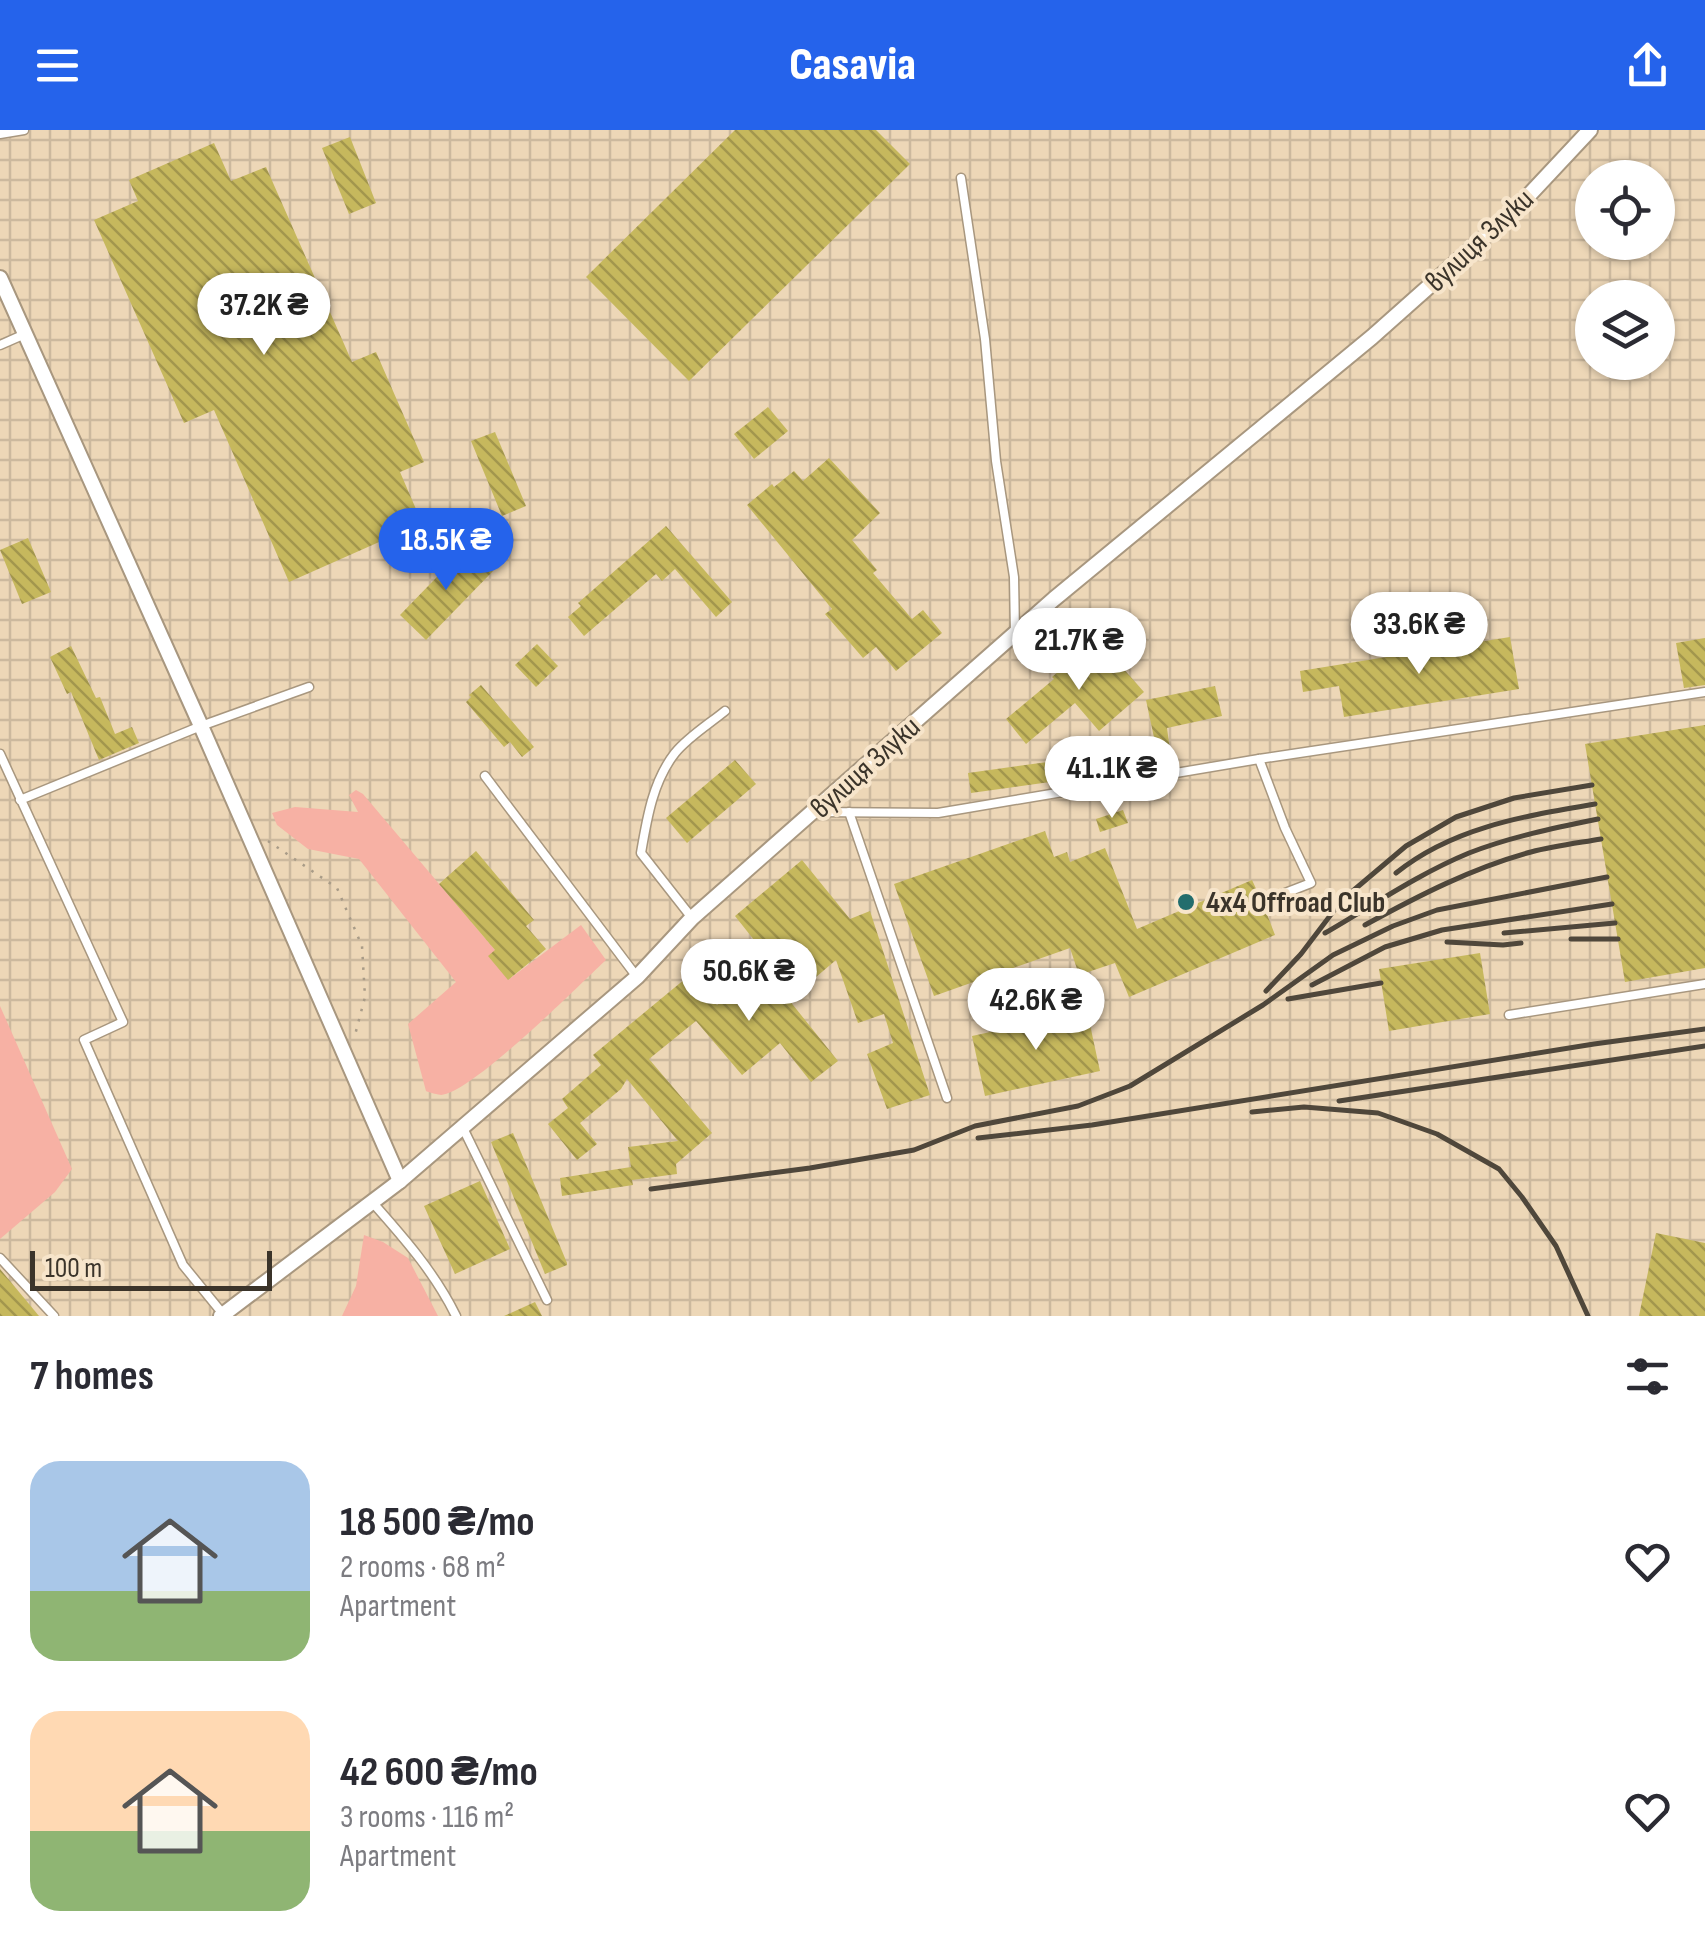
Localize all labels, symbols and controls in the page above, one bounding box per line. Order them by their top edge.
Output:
icon: menu [30,38,85,93]
text: Casavia [789,38,916,93]
icon: share [1620,38,1675,93]
map controls [1575,160,1675,380]
button: locate [1575,160,1675,260]
street label: вулиця Злуки [1418,182,1541,300]
pin: 37.2K ₴ [172,273,356,358]
button: layers [1575,280,1675,380]
text: 37.2K ₴ [219,286,309,325]
pin: 18.5K ₴ [354,508,538,593]
text: 18.5K ₴ [401,521,492,560]
pin: 33.6K ₴ [1327,592,1511,677]
text: 33.6K ₴ [1373,605,1465,644]
pin: 21.7K ₴ [987,608,1171,693]
text: 21.7K ₴ [1034,621,1124,660]
street label: вулиця Злуки [804,709,928,826]
pin: 41.1K ₴ [1020,736,1204,821]
text: 41.1K ₴ [1067,749,1157,788]
place label: 4x4 Offroad Club [1206,885,1385,921]
marker: 4x4 Offroad Club [1175,891,1197,913]
pin: 50.6K ₴ [657,939,841,1024]
text: 50.6K ₴ [703,952,795,991]
pin: 42.6K ₴ [944,968,1128,1053]
text: 42.6K ₴ [990,981,1082,1020]
scale bar [30,1246,272,1290]
text: 100 m [45,1252,102,1285]
icon: filters [1620,1349,1675,1404]
text: 7 homes [30,1351,154,1402]
text: 18 500 ₴/mo [340,1497,535,1548]
icon: home [110,1501,230,1621]
icon: heart [1620,1534,1675,1589]
text: 2 rooms · 68 m² [340,1548,506,1587]
text: Apartment [340,1587,456,1626]
text: 42 600 ₴/mo [340,1747,538,1798]
icon: home [110,1751,230,1871]
icon: heart [1620,1784,1675,1839]
text: 3 rooms · 116 m² [340,1798,514,1837]
text: Apartment [340,1837,456,1876]

